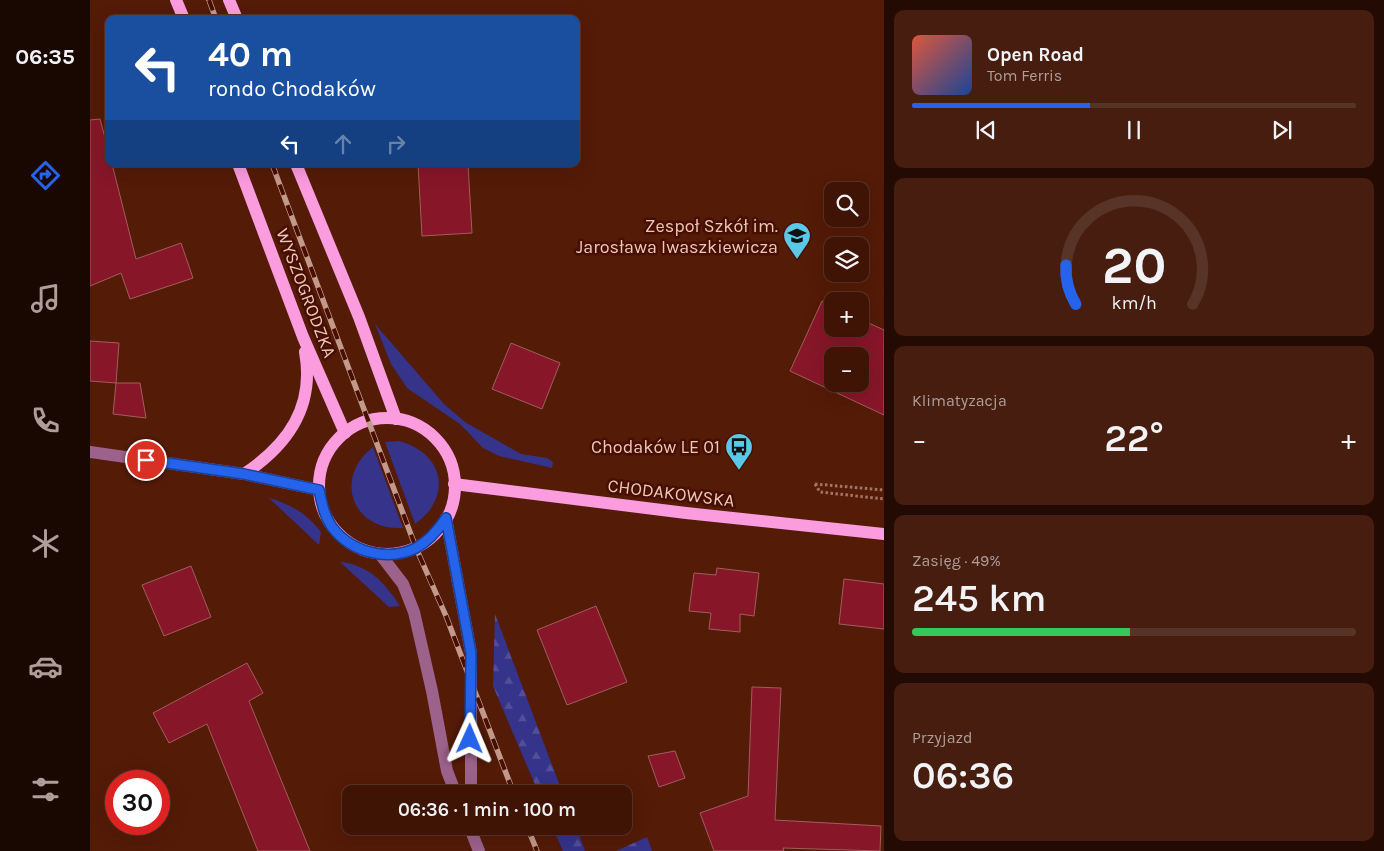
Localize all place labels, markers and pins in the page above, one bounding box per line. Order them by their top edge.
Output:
place label: Zespoł Szkół im. Jarosława Iwaszkiewicza [576,215,778,258]
school or university icon: Zespoł Szkół im. Jarosława Iwaszkiewicza [782,221,812,260]
bus stop icon: Chodaków LE 01 [724,432,754,471]
place label: Chodaków LE 01 [591,436,720,458]
pin [125,439,167,481]

